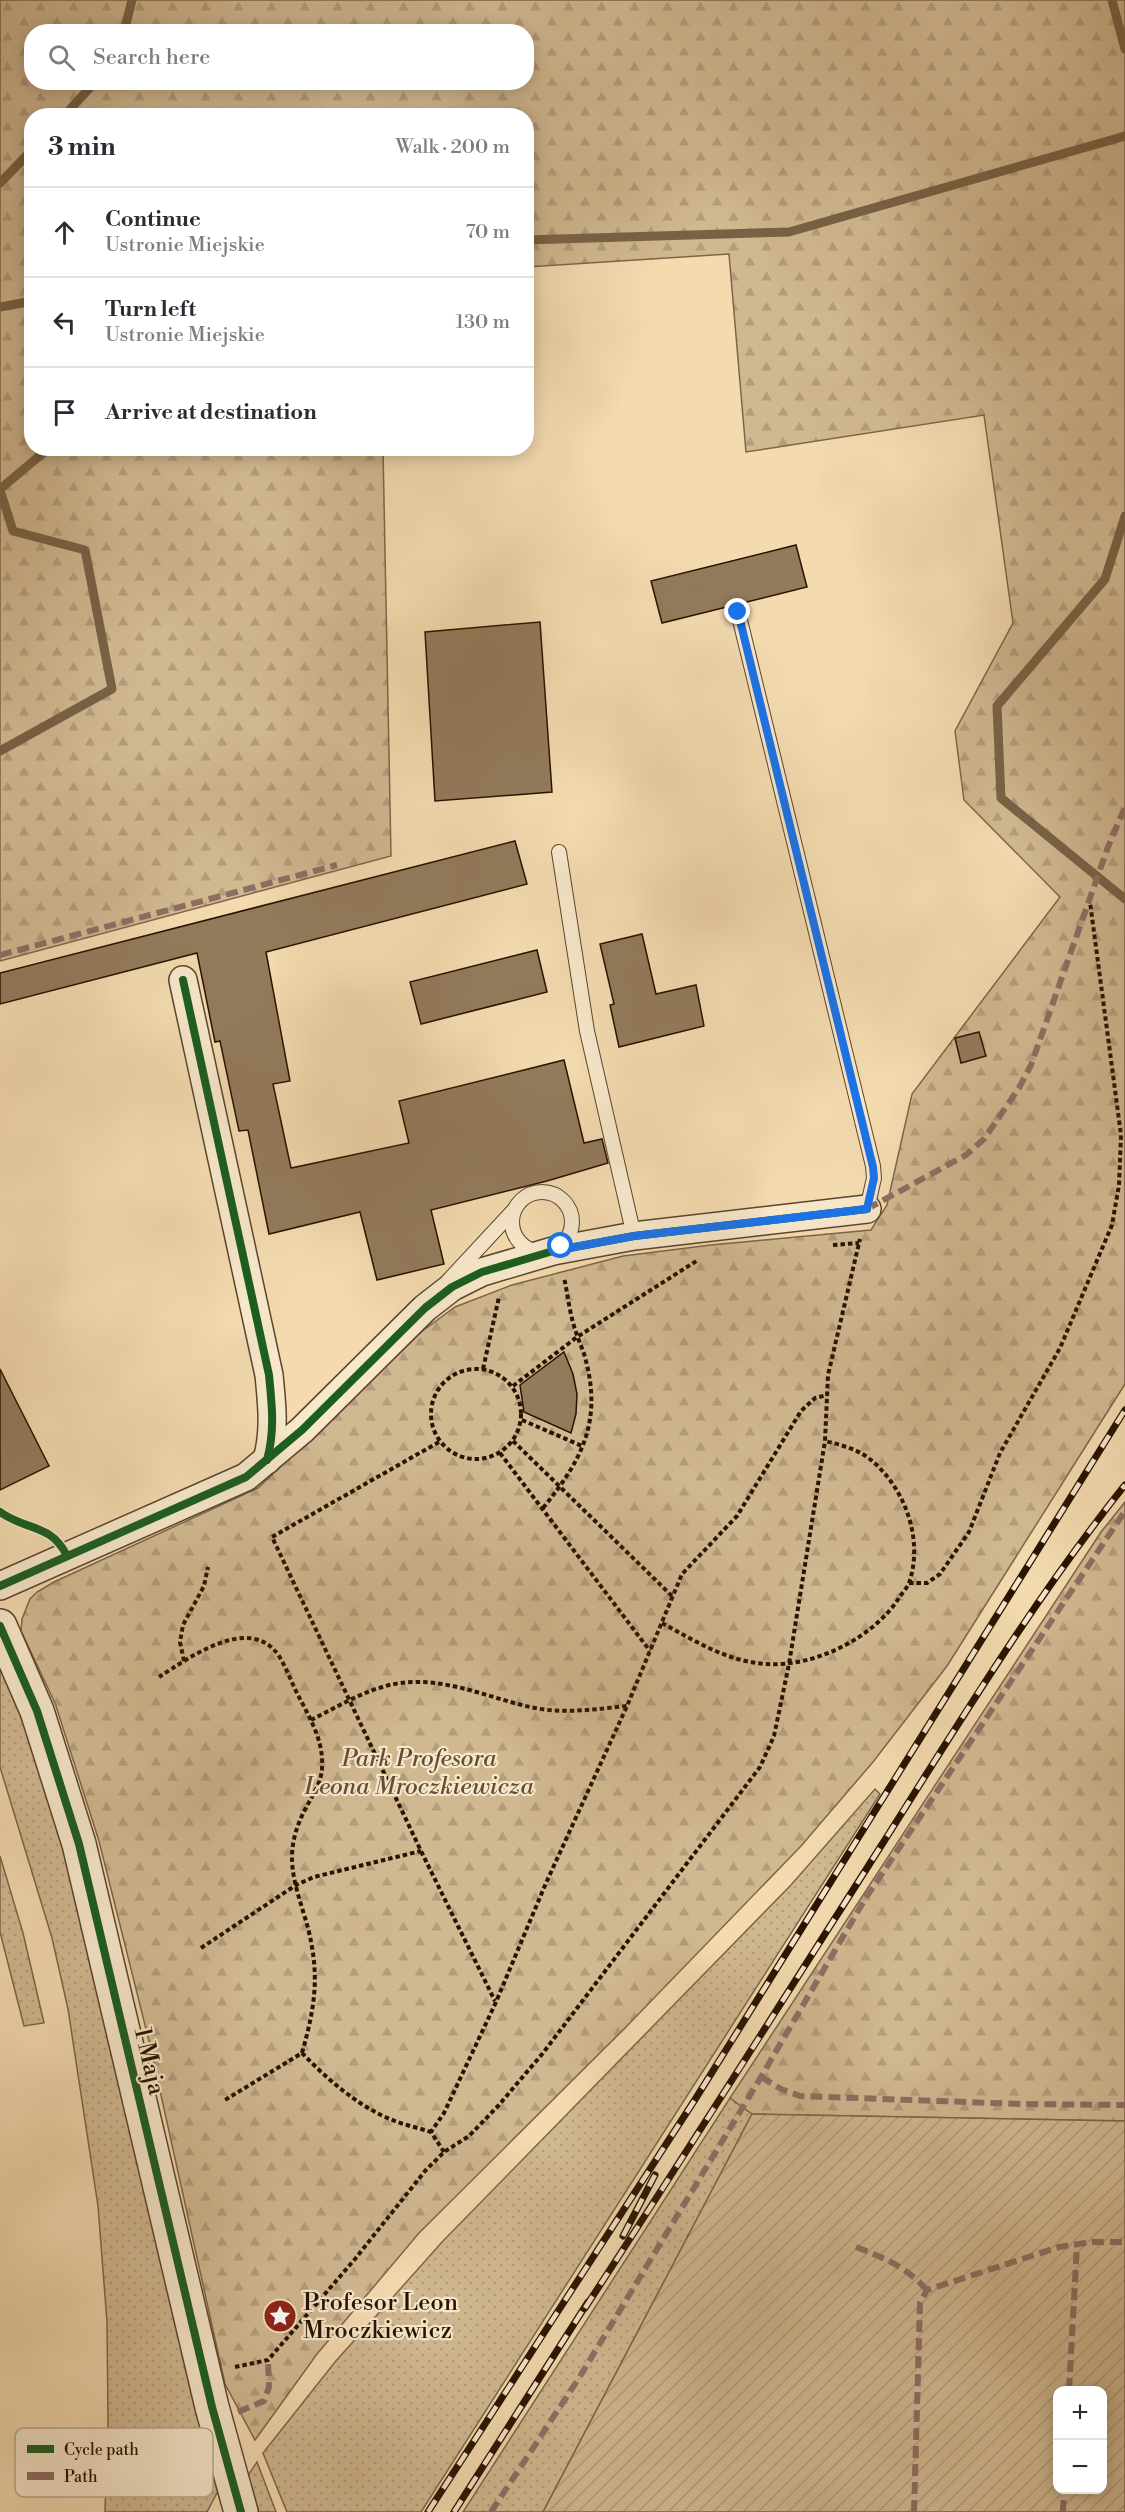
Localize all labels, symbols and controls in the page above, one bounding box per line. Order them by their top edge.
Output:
search box [24,24,534,90]
icon: search [45,41,78,74]
text: Search here [93,44,210,71]
text: 3 min [48,131,116,163]
text: Walk · 200 m [396,135,510,160]
text: Continue [105,206,201,233]
icon: ahead [48,216,81,249]
text: 70 m [466,220,510,245]
text: Ustronie Miejskie [105,233,265,258]
text: Turn left [105,296,196,323]
icon: left [48,306,81,339]
text: 130 m [455,310,510,335]
text: Ustronie Miejskie [105,323,265,348]
icon: arrive [48,396,81,429]
text: Arrive at destination [105,399,317,426]
route end [724,598,750,624]
route start [547,1232,573,1258]
park label: Park Profesora Leona Mroczkiewicza [304,1744,534,1802]
street label: 1 Maja [127,2024,172,2099]
place label: Profesor Leon Mroczkiewicz [303,2288,458,2346]
place icon: Profesor Leon Mroczkiewicz [262,2298,298,2334]
map controls [1053,2386,1107,2494]
button: + [1053,2386,1107,2440]
legend [15,2428,213,2497]
text: Cycle path [64,2440,139,2460]
button: − [1053,2440,1107,2494]
text: Path [64,2467,98,2487]

